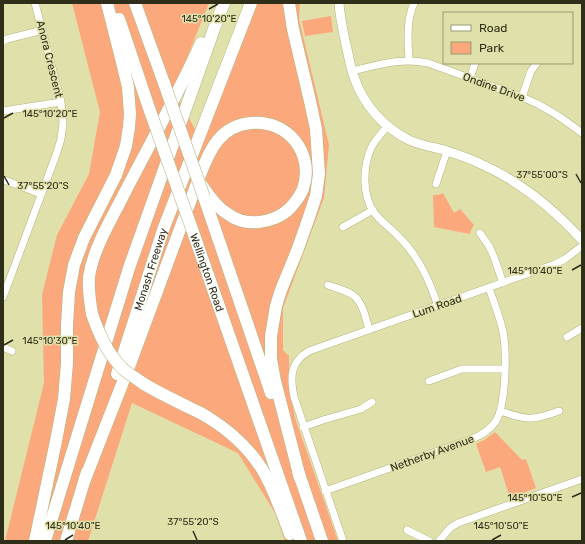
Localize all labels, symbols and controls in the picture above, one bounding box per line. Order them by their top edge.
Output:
legend [443,12,573,64]
text: 145°10'20"E [181,13,237,25]
street label: Anora Crescent [34,19,66,100]
text: Road [479,21,507,35]
text: Park [479,41,505,55]
street label: Ondine Drive [461,70,527,105]
text: 145°10'20"E [22,108,78,120]
text: 37°55'00"S [516,169,568,181]
text: 37°55'20"S [17,180,69,192]
street label: Monash Freeway [132,226,170,312]
street label: Wellington Road [187,232,226,314]
text: 145°10'40"E [508,265,562,277]
street label: Lum Road [411,292,463,321]
text: 145°10'30"E [22,335,78,347]
street label: Netherby Avenue [389,432,476,475]
text: 145°10'50"E [507,492,563,504]
text: 37°55'20"S [167,516,219,528]
text: 145°10'40"E [46,520,100,532]
text: 145°10'50"E [473,520,529,532]

